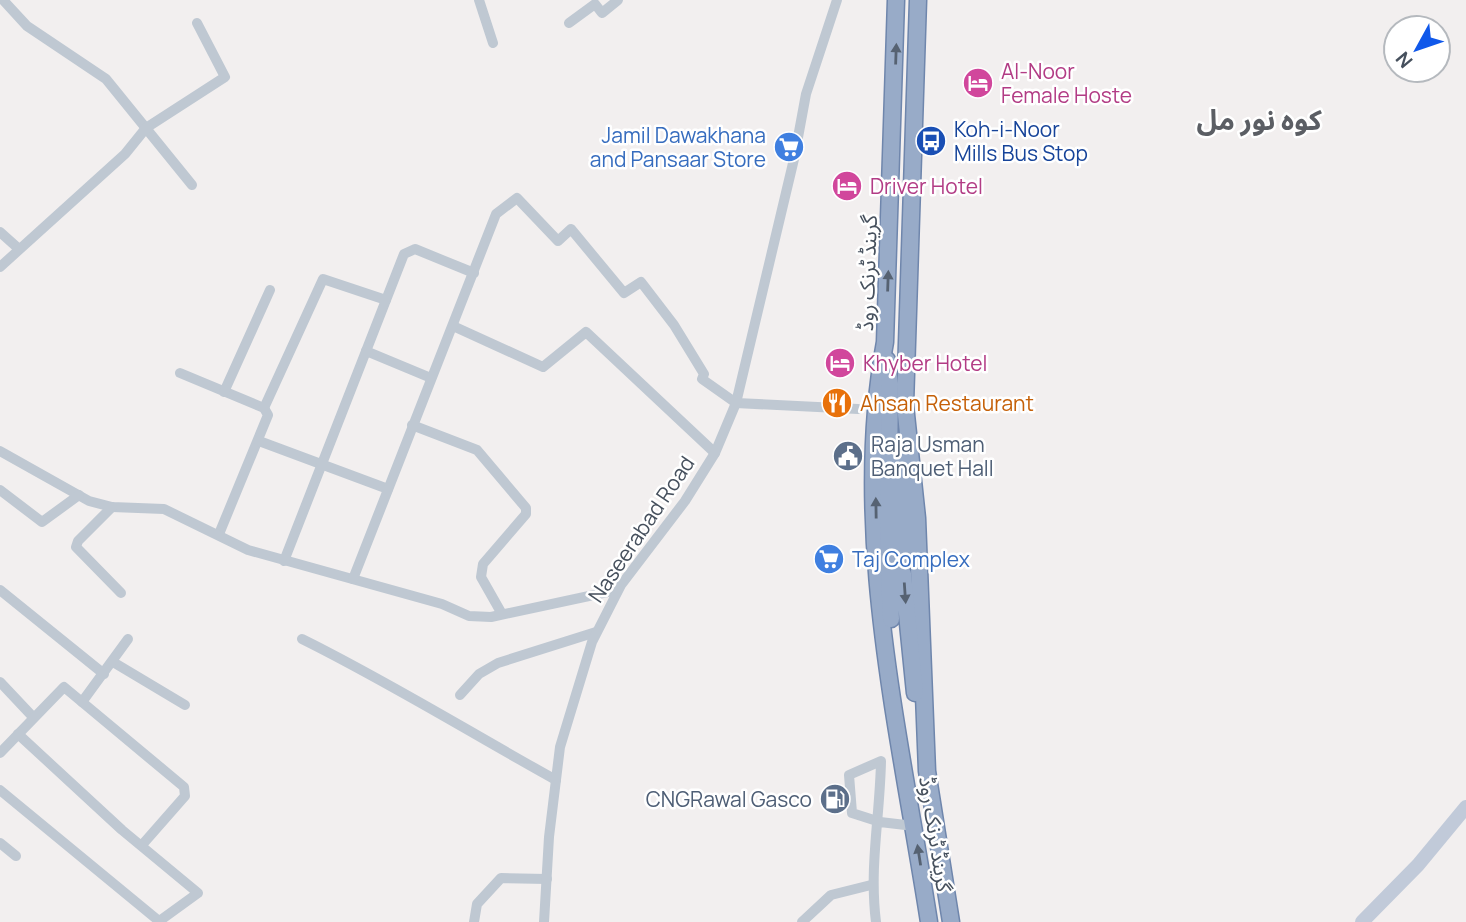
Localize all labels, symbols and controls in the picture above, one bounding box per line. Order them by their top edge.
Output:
north arrow [1382,14,1452,84]
one-way arrow [890,43,901,65]
text: N [1390,46,1418,74]
place label: Al-Noor Female Hoste [1001,57,1132,109]
hotel icon: Al-Noor Female Hoste [961,66,995,100]
district label: کوہ نور مل [1196,100,1322,138]
place label: Koh-i-Noor Mills Bus Stop [954,115,1088,167]
place label: Jamil Dawakhana and Pansaar Store [590,121,766,173]
bus stop icon: Koh-i-Noor Mills Bus Stop [914,124,948,158]
supermarket icon: Jamil Dawakhana and Pansaar Store [772,130,806,164]
hotel icon: Driver Hotel [830,169,864,203]
place label: Driver Hotel [870,172,983,200]
street label: گرینڈ ٹرنک روڈ [851,214,883,332]
one-way arrow [882,270,893,292]
hotel icon: Khyber Hotel [823,346,857,380]
place label: Khyber Hotel [863,349,987,377]
restaurant icon: Ahsan Restaurant [820,386,854,420]
place label: Ahsan Restaurant [860,389,1034,417]
place label: Raja Usman Banquet Hall [871,430,994,482]
public building icon: Raja Usman Banquet Hall [831,439,865,473]
street label: Naseerabad Road [582,450,700,608]
one-way arrow [870,497,882,519]
supermarket icon: Taj Complex [812,542,846,576]
place label: Taj Complex [852,545,970,573]
one-way arrow [900,582,911,604]
street label: گرینڈ ٹرنک روڈ [913,774,959,894]
fuel station icon: CNGRawal Gasco [818,782,852,816]
place label: CNGRawal Gasco [646,785,812,813]
one-way arrow [913,843,924,865]

